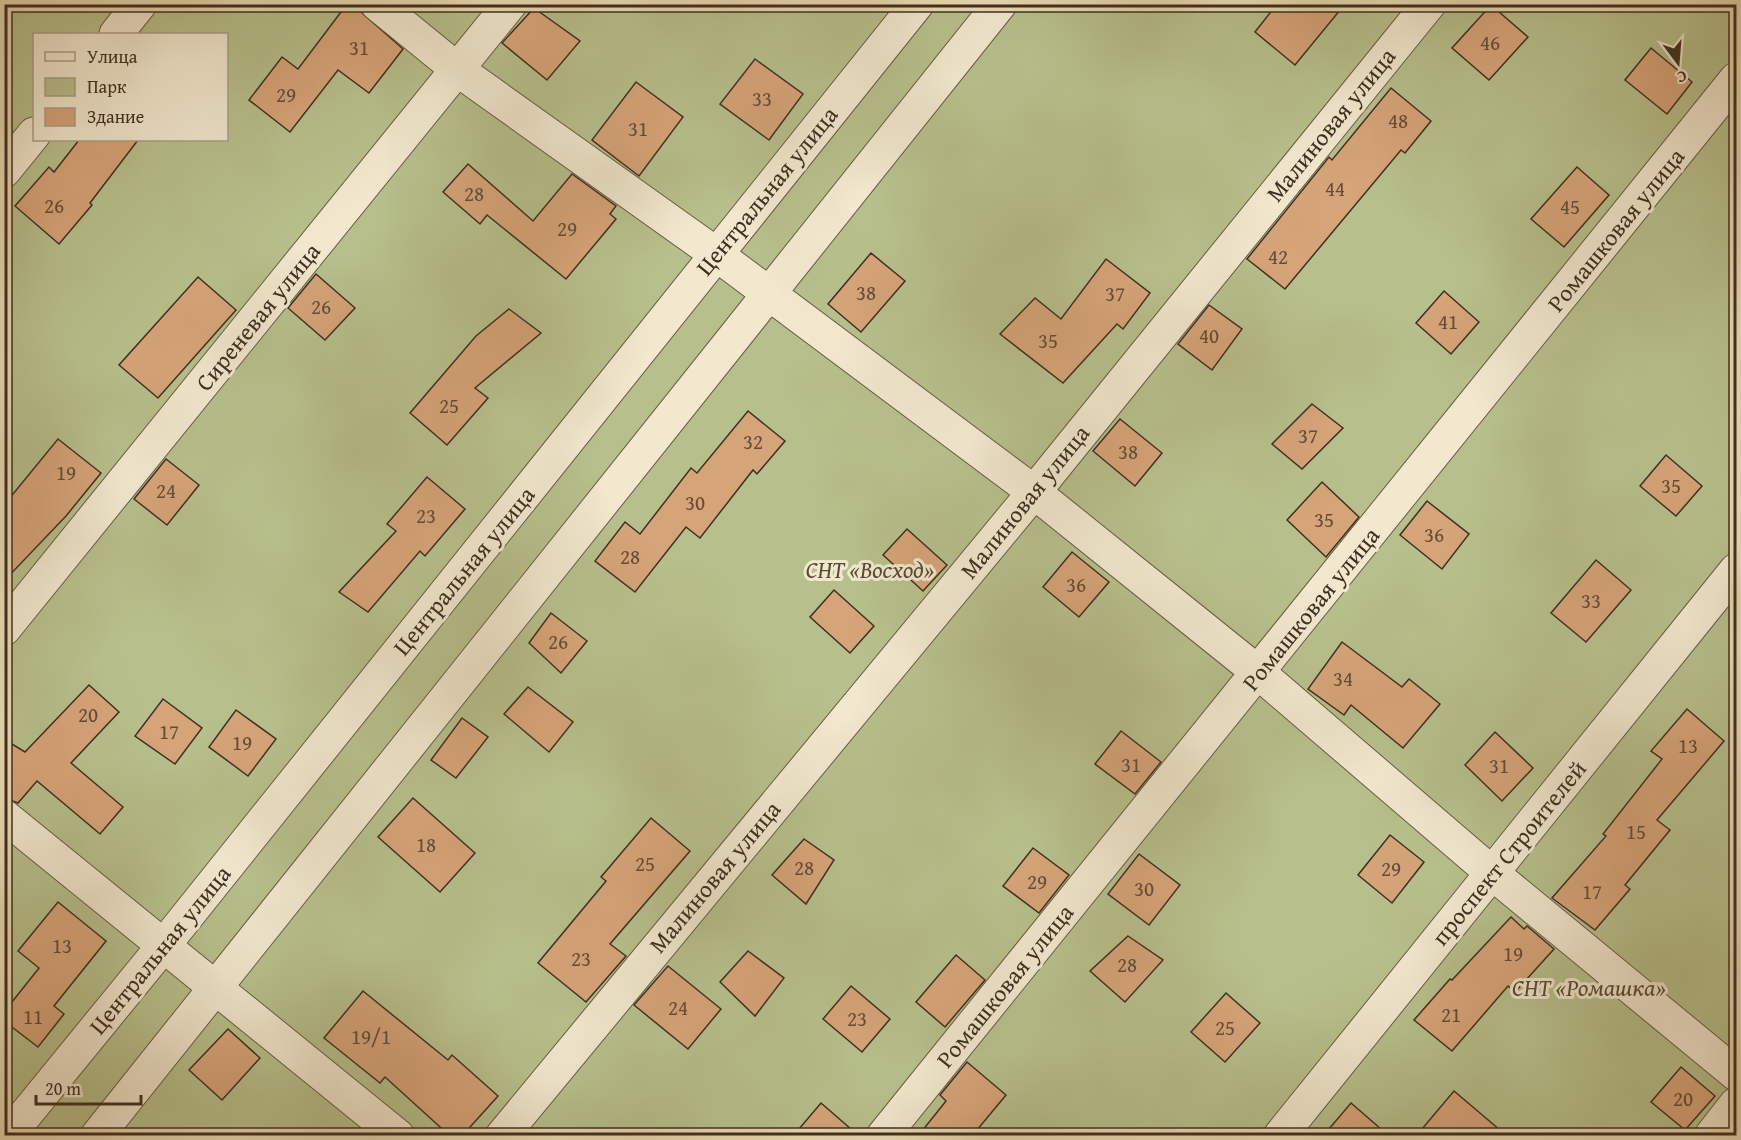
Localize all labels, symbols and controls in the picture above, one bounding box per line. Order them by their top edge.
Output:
house number: 46 [1480,27,1500,58]
house number: 31 [349,32,369,63]
legend [33,33,228,141]
north arrow [1648,33,1708,93]
street label: Малиновая улица [1257,40,1404,209]
text: Улица [87,43,138,70]
text: С [1674,65,1690,90]
text: Парк [87,73,127,100]
house number: 29 [276,79,296,110]
house number: 33 [752,83,772,114]
street label: Центральная улица [687,98,846,283]
text: Здание [87,103,144,130]
house number: 48 [1388,105,1408,136]
house number: 31 [628,113,648,144]
street label: Ромашковая улица [1538,140,1693,319]
house number: 44 [1325,173,1345,204]
house number: 28 [464,178,484,209]
house number: 26 [44,190,64,221]
house number: 45 [1560,191,1580,222]
house number: 29 [557,213,577,244]
street label: Сиреневая улица [187,234,329,398]
house number: 42 [1268,241,1288,272]
house number: 38 [856,277,876,308]
house number: 37 [1105,278,1125,309]
house number: 26 [311,291,331,322]
house number: 41 [1438,306,1458,337]
house number: 40 [1199,320,1219,351]
house number: 35 [1038,325,1058,356]
house number: 25 [439,390,459,421]
street label: Малиновая улица [951,417,1098,586]
house number: 37 [1298,420,1318,451]
house number: 32 [743,426,763,457]
house number: 38 [1118,436,1138,467]
house number: 19 [56,457,76,488]
house number: 35 [1661,470,1681,501]
house number: 24 [156,475,176,506]
street label: Центральная улица [384,478,543,663]
house number: 30 [685,487,705,518]
house number: 23 [416,500,436,531]
house number: 35 [1314,504,1334,535]
street label: Ромашковая улица [1233,519,1388,698]
house number: 36 [1424,519,1444,550]
house number: 28 [620,541,640,572]
park label: СНТ «Восход» [806,552,934,587]
house number: 36 [1066,569,1086,600]
house number: 33 [1581,585,1601,616]
house number: 26 [548,626,568,657]
house number: 34 [1333,663,1353,694]
house number: 20 [78,699,98,730]
house number: 17 [159,716,179,747]
house number: 19 [232,727,252,758]
house number: 13 [1678,730,1698,761]
house number: 31 [1121,749,1141,780]
house number: 31 [1489,750,1509,781]
street label: проспект Строителей [1423,753,1594,953]
street label: Малиновая улица [640,792,789,960]
house number: 15 [1626,816,1646,847]
house number: 18 [416,829,436,860]
house number: 25 [635,848,655,879]
house number: 28 [794,852,814,883]
house number: 29 [1381,853,1401,884]
street label: Центральная улица [80,857,239,1042]
house number: 29 [1027,866,1047,897]
house number: 30 [1134,873,1154,904]
house number: 17 [1582,876,1602,907]
street label: Ромашковая улица [927,896,1082,1075]
house number: 13 [52,930,72,961]
house number: 19 [1503,938,1523,969]
house number: 23 [571,943,591,974]
house number: 28 [1117,949,1137,980]
park label: СНТ «Ромашка» [1512,970,1666,1005]
house number: 24 [668,992,688,1023]
house number: 21 [1441,999,1461,1030]
house number: 11 [23,1001,43,1032]
house number: 23 [847,1003,867,1034]
house number: 25 [1215,1012,1235,1043]
house number: 19/1 [351,1021,391,1052]
scale bar [36,1068,141,1106]
text: 20 m [45,1075,81,1102]
house number: 20 [1673,1083,1693,1114]

